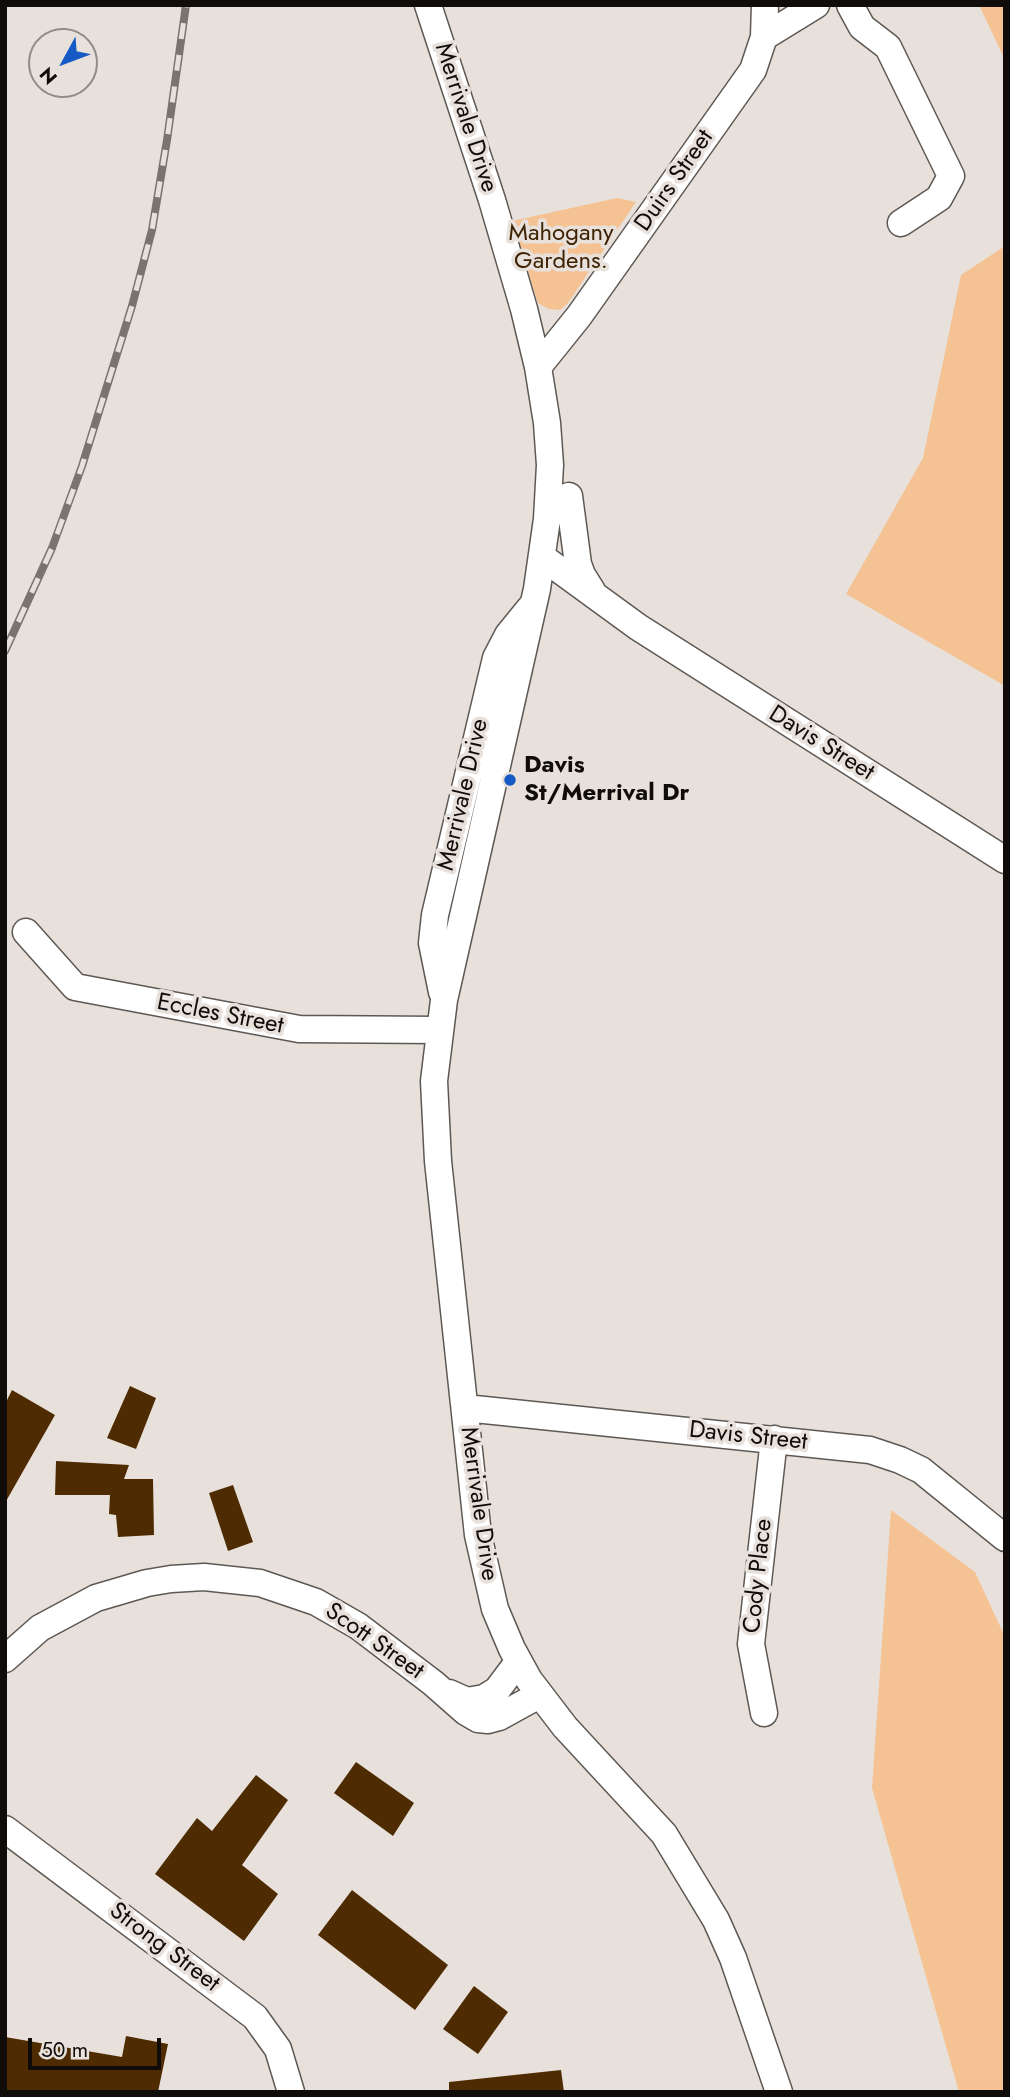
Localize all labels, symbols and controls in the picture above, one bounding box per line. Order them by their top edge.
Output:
north arrow [28,28,98,98]
street label: Merrivale Drive [427,40,503,196]
text: N [33,61,63,90]
street label: Duirs Street [629,125,721,237]
park label: Mahogany Gardens. [509,220,613,276]
street label: Davis Street [763,700,879,788]
street label: Merrivale Drive [433,716,495,874]
place label: Davis St/Merrival Dr [524,752,689,808]
marker: Davis St/Merrival Dr [502,772,518,788]
street label: Eccles Street [154,989,286,1041]
street label: Davis Street [687,1416,809,1458]
street label: Merrivale Drive [453,1425,503,1583]
street label: Cody Place [739,1517,779,1635]
street label: Scott Street [319,1598,429,1686]
street label: Strong Street [103,1897,225,1999]
scale bar [32,2024,164,2068]
text: 50 m [41,2035,88,2065]

